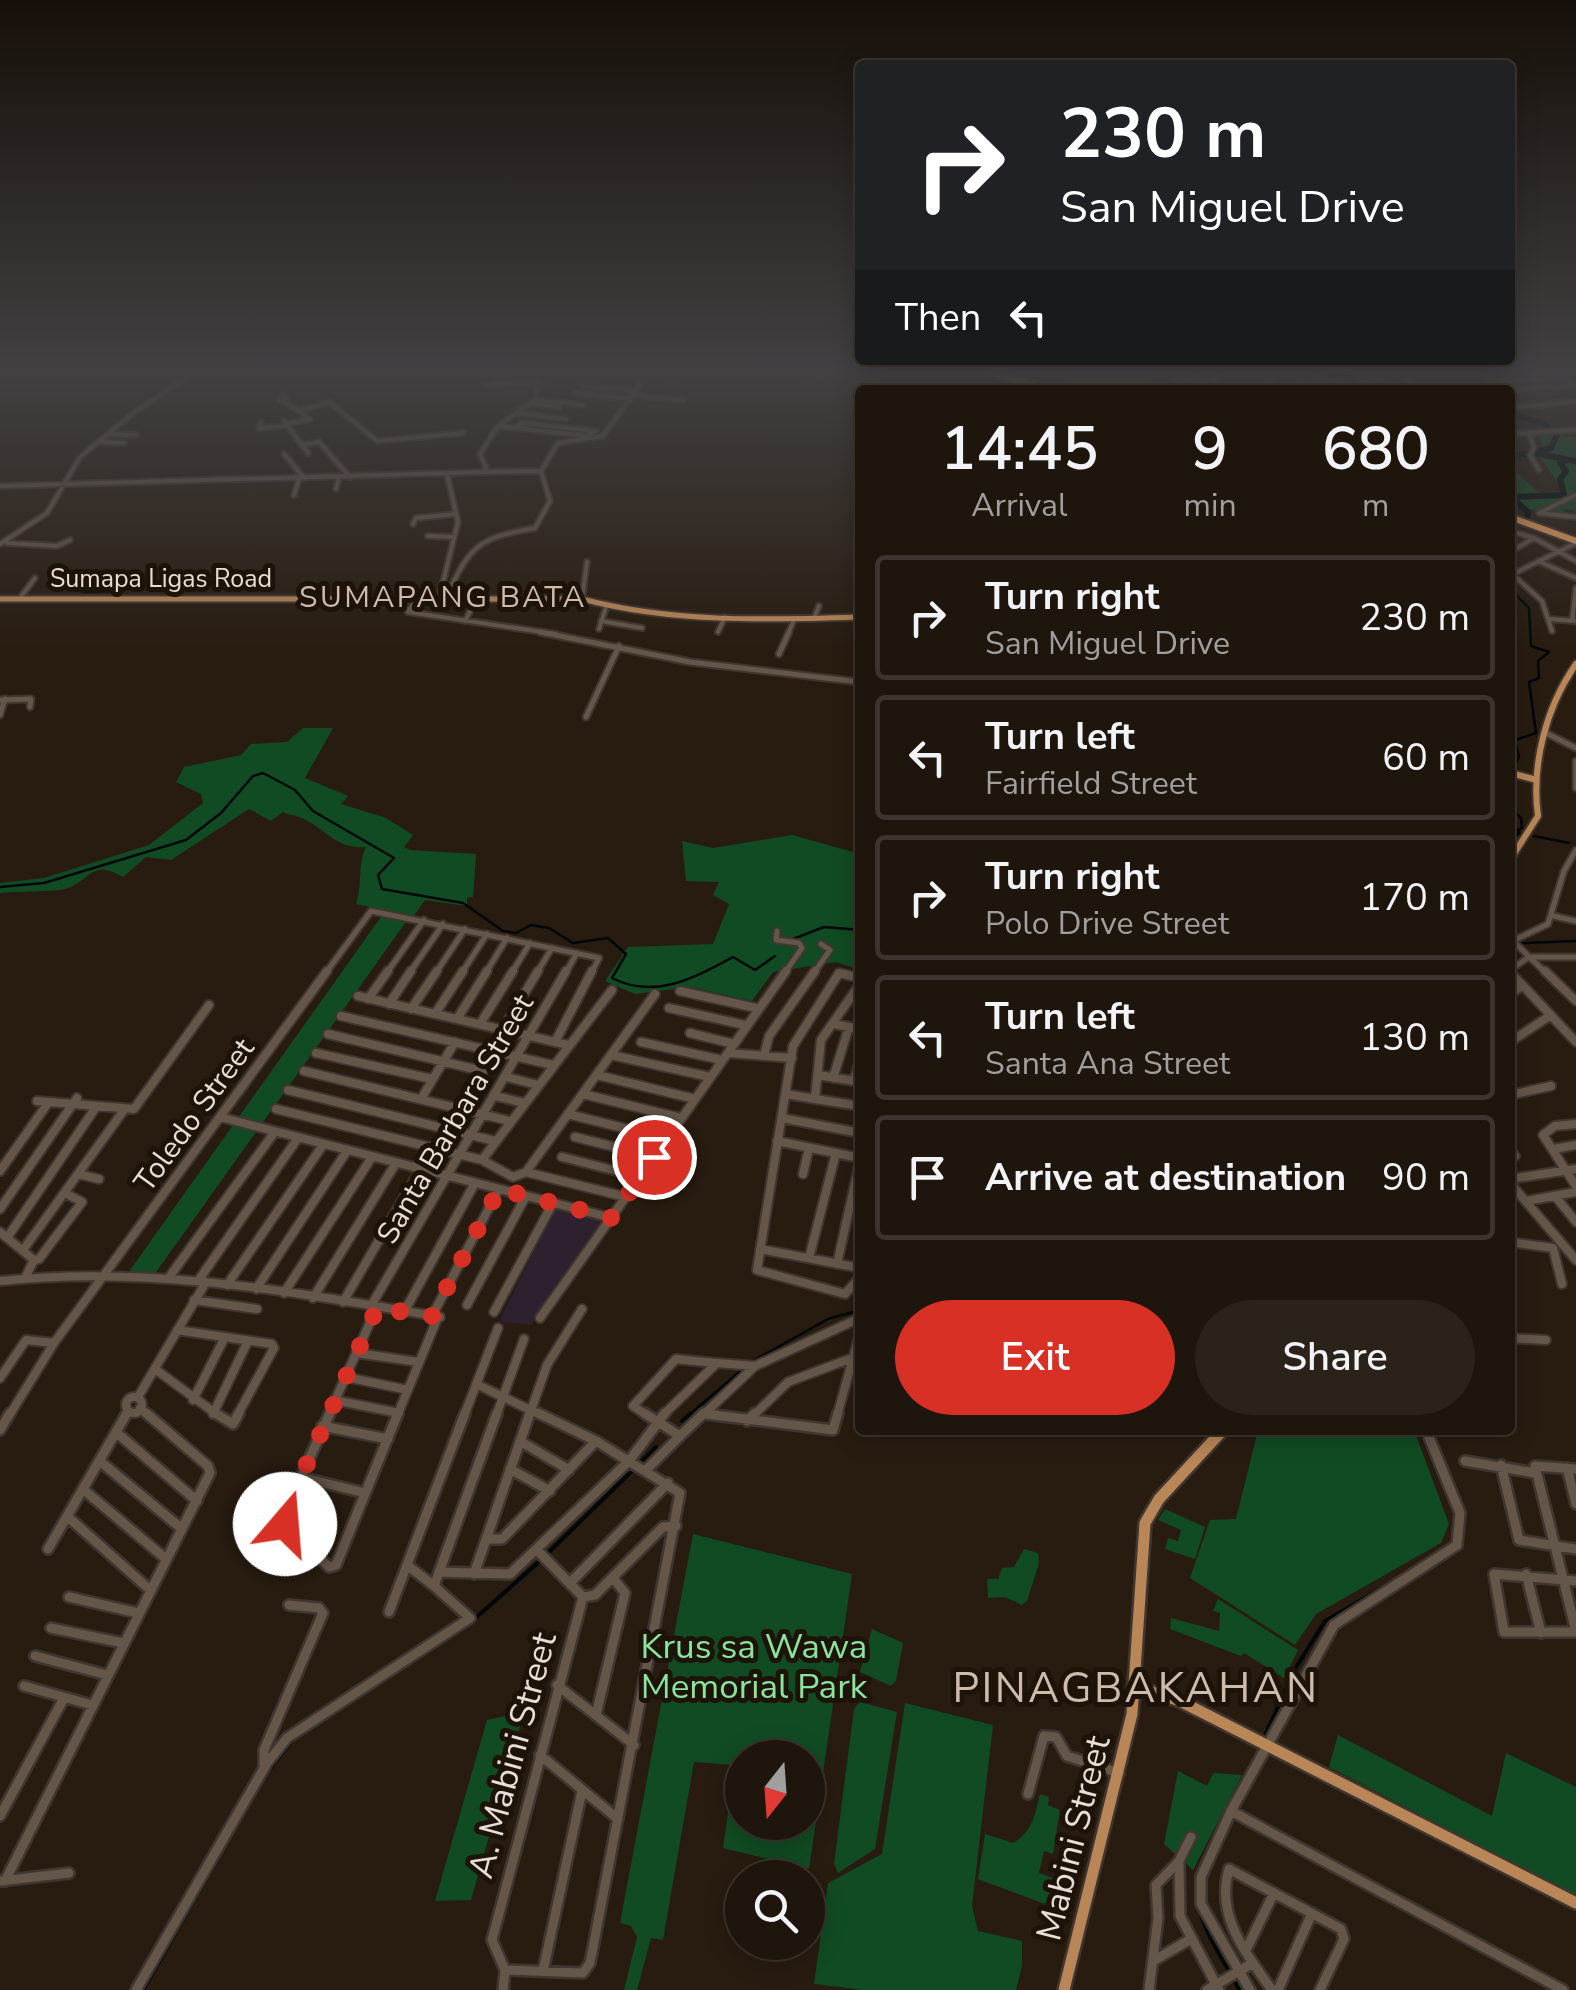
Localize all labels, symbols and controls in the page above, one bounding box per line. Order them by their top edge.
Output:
text: 230 m [1060,86,1266,182]
icon: right [895,100,1025,230]
text: San Miguel Drive [1060,177,1405,238]
icon: left [1001,290,1056,345]
text: Then [895,292,981,343]
text: 14:45 [940,408,1098,490]
text: 9 [1192,408,1228,490]
text: 680 [1322,408,1430,490]
text: Arrival [971,484,1067,527]
text: min [1184,484,1237,527]
text: m [1362,484,1390,527]
street label: Sumapa Ligas Road [50,562,272,596]
text: Turn right [985,571,1160,622]
district label: SUMAPANG BATA [299,577,587,618]
icon: right [900,590,955,645]
text: 230 m [1359,592,1470,643]
text: San Miguel Drive [985,622,1230,665]
text: Turn left [985,711,1135,762]
icon: left [900,730,955,785]
text: 60 m [1382,732,1470,783]
text: Fairfield Street [985,762,1197,805]
text: Turn right [985,851,1160,902]
icon: right [900,870,955,925]
text: 170 m [1359,872,1470,923]
text: Polo Drive Street [985,902,1229,945]
street label: Santa Barbara Street [367,987,544,1252]
text: Turn left [985,991,1135,1042]
icon: left [900,1010,955,1065]
text: 130 m [1359,1012,1470,1063]
street label: Toledo Street [125,1030,264,1201]
text: Santa Ana Street [985,1042,1230,1085]
pin [612,1115,697,1200]
icon: arrive [627,1130,682,1185]
icon: arrive [900,1150,955,1205]
text: Arrive at destination [985,1152,1346,1203]
text: 90 m [1382,1152,1470,1203]
button: Exit [895,1300,1175,1415]
button: Share [1195,1300,1475,1415]
position arrow [233,1472,337,1576]
park label: Krus sa Wawa Memorial Park [641,1623,868,1710]
street label: A. Mabini Street [457,1626,568,1883]
district label: PINAGBAKAHAN [952,1660,1320,1717]
street label: Mabini Street [1025,1730,1122,1945]
north arrow [725,1740,825,1840]
map controls [725,1740,825,1960]
button: search [725,1860,825,1960]

